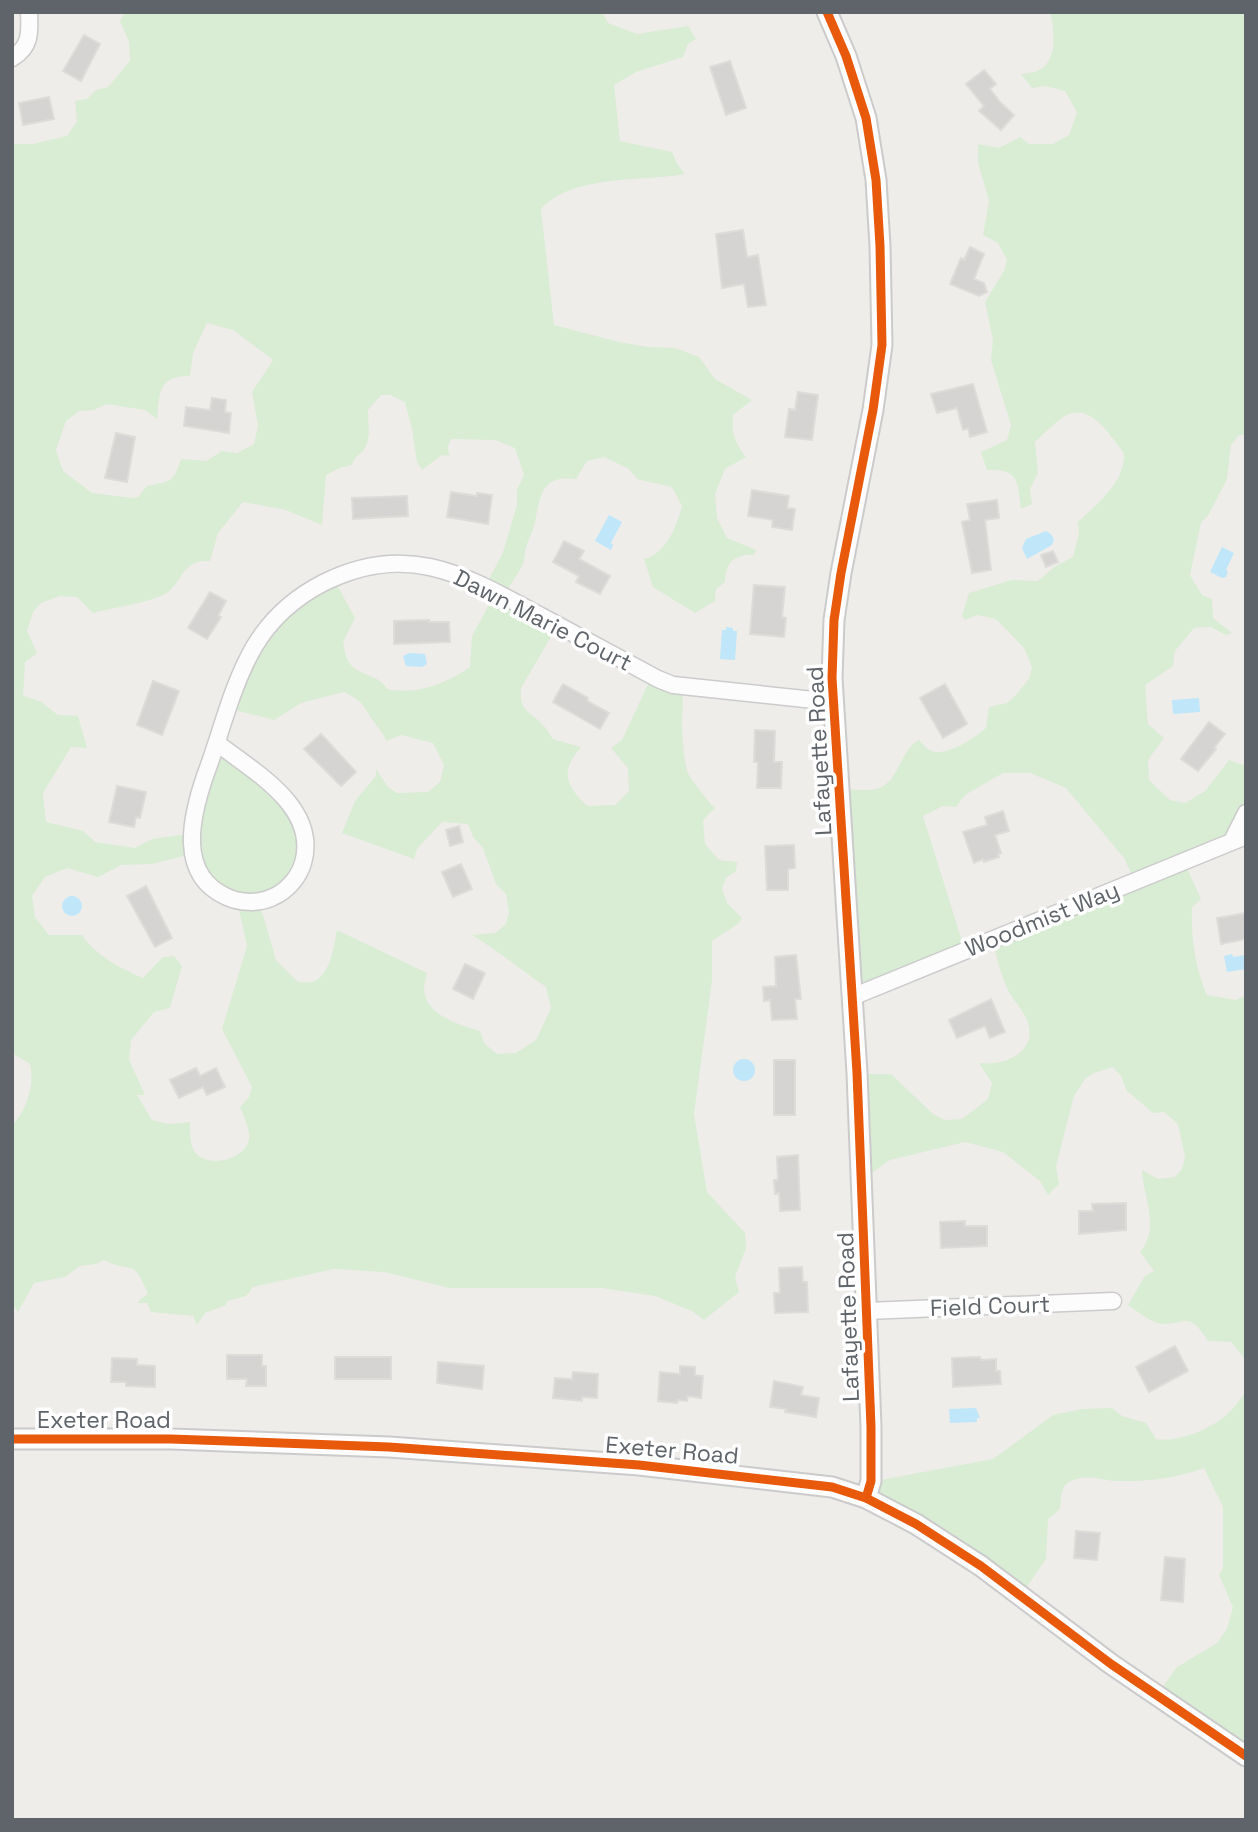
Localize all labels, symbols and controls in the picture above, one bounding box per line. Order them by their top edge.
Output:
street label: Dawn Marie Court [449,562,637,678]
street label: Lafayette Road [800,666,838,836]
street label: Woodmist Way [961,874,1123,964]
street label: Lafayette Road [830,1232,866,1402]
street label: Field Court [929,1289,1051,1323]
street label: Exeter Road [37,1405,171,1435]
street label: Exeter Road [604,1429,740,1471]

